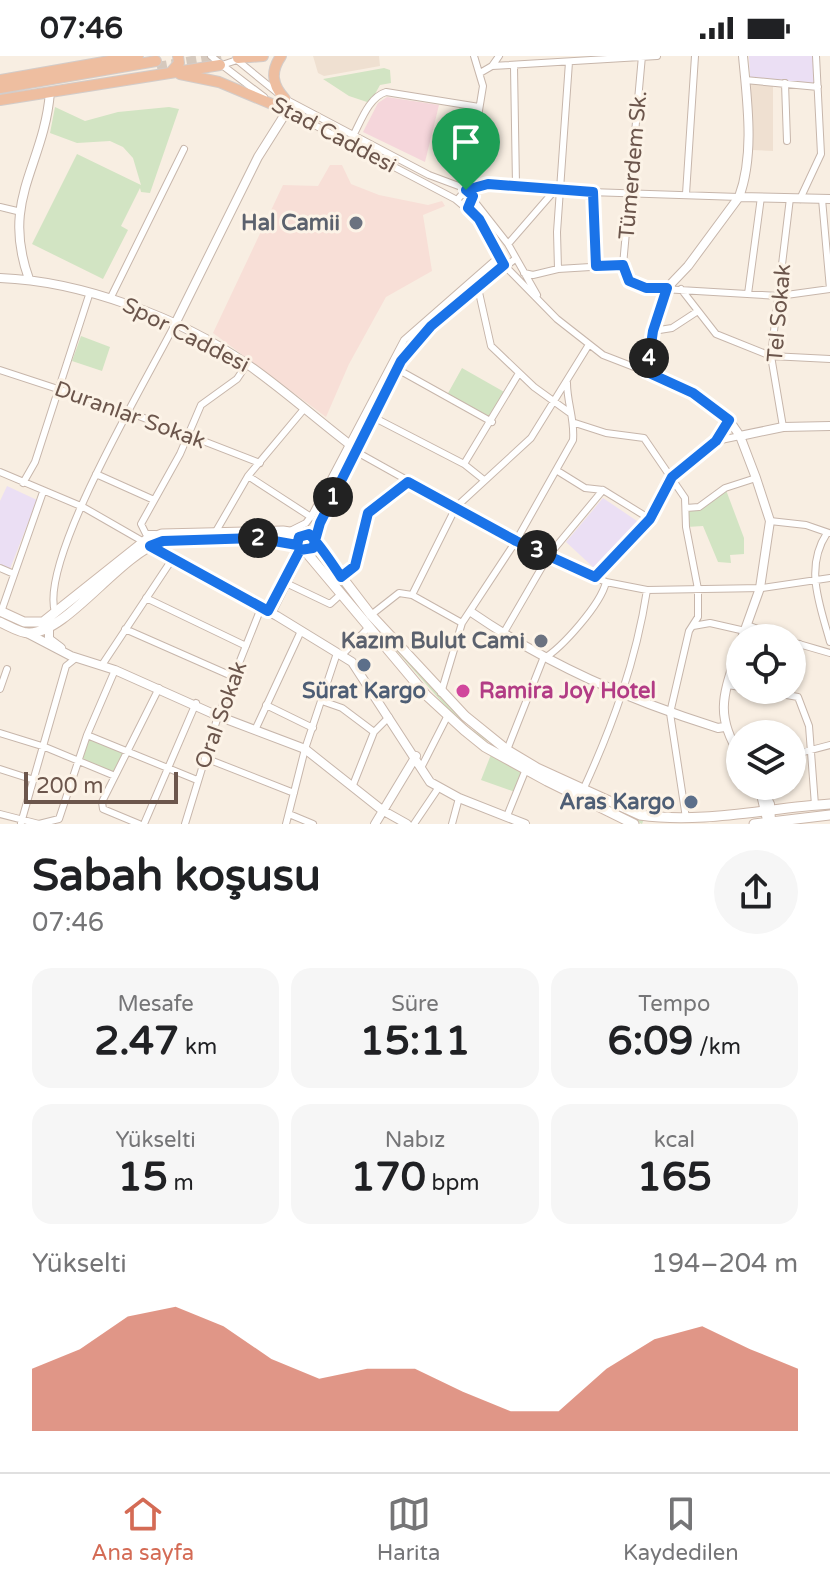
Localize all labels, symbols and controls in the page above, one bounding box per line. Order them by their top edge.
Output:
text: 07:46 [40,10,123,47]
street label: Tümerdem Sk. [614,89,652,241]
street label: Stad Caddesi [267,91,401,179]
pin [432,108,500,190]
icon: arrive [444,120,488,164]
place label: Hal Camii [241,210,340,236]
marker: Hal Camii [347,214,365,232]
street label: Tel Sokak [762,263,796,363]
street label: Spor Caddesi [118,292,254,378]
pin: 4 [629,338,669,378]
text: 4 [642,345,656,371]
street label: Duranlar Sokak [51,376,209,454]
pin: 1 [313,477,353,517]
text: 1 [326,484,340,510]
pin: 2 [238,518,278,558]
text: 2 [251,525,265,551]
pin: 3 [517,530,557,570]
text: 3 [530,537,544,563]
map controls [726,624,806,800]
button: locate [726,624,806,704]
place label: Kazım Bulut Cami [341,628,525,654]
marker: Kazım Bulut Cami [532,632,550,650]
marker: Sürat Kargo [355,656,373,674]
street label: Oral Sokak [190,658,252,772]
place label: Sürat Kargo [302,678,426,704]
place label: Ramira Joy Hotel [479,678,656,704]
marker: Ramira Joy Hotel [454,682,472,700]
button: layers [726,720,806,800]
scale bar [24,768,178,804]
text: 200 m [36,773,103,799]
place label: Aras Kargo [559,789,675,815]
marker: Aras Kargo [682,793,700,811]
text: Sabah koşusu [32,850,321,903]
button: share [714,850,798,934]
text: 07:46 [32,907,104,938]
text: Mesafe [118,991,194,1017]
text: Süre [391,991,439,1017]
text: Tempo [638,991,710,1017]
text: 2.47 [94,1017,179,1065]
text: 15:11 [360,1017,470,1065]
text: 6:09 [608,1017,693,1065]
text: km [179,1034,217,1060]
text: /km [693,1034,741,1060]
text: Yükselti [116,1127,196,1153]
text: Nabız [385,1127,445,1153]
text: kcal [654,1127,695,1153]
text: 15 [118,1153,168,1201]
text: 170 [350,1153,426,1201]
text: 165 [637,1153,712,1201]
text: m [168,1170,194,1196]
text: bpm [426,1170,480,1196]
text: Yükselti [32,1248,127,1279]
text: 194–204 m [651,1248,798,1279]
tab: Ana sayfa [91,1492,194,1566]
tab: Harita [377,1492,440,1566]
tab: Kaydedilen [623,1492,739,1566]

